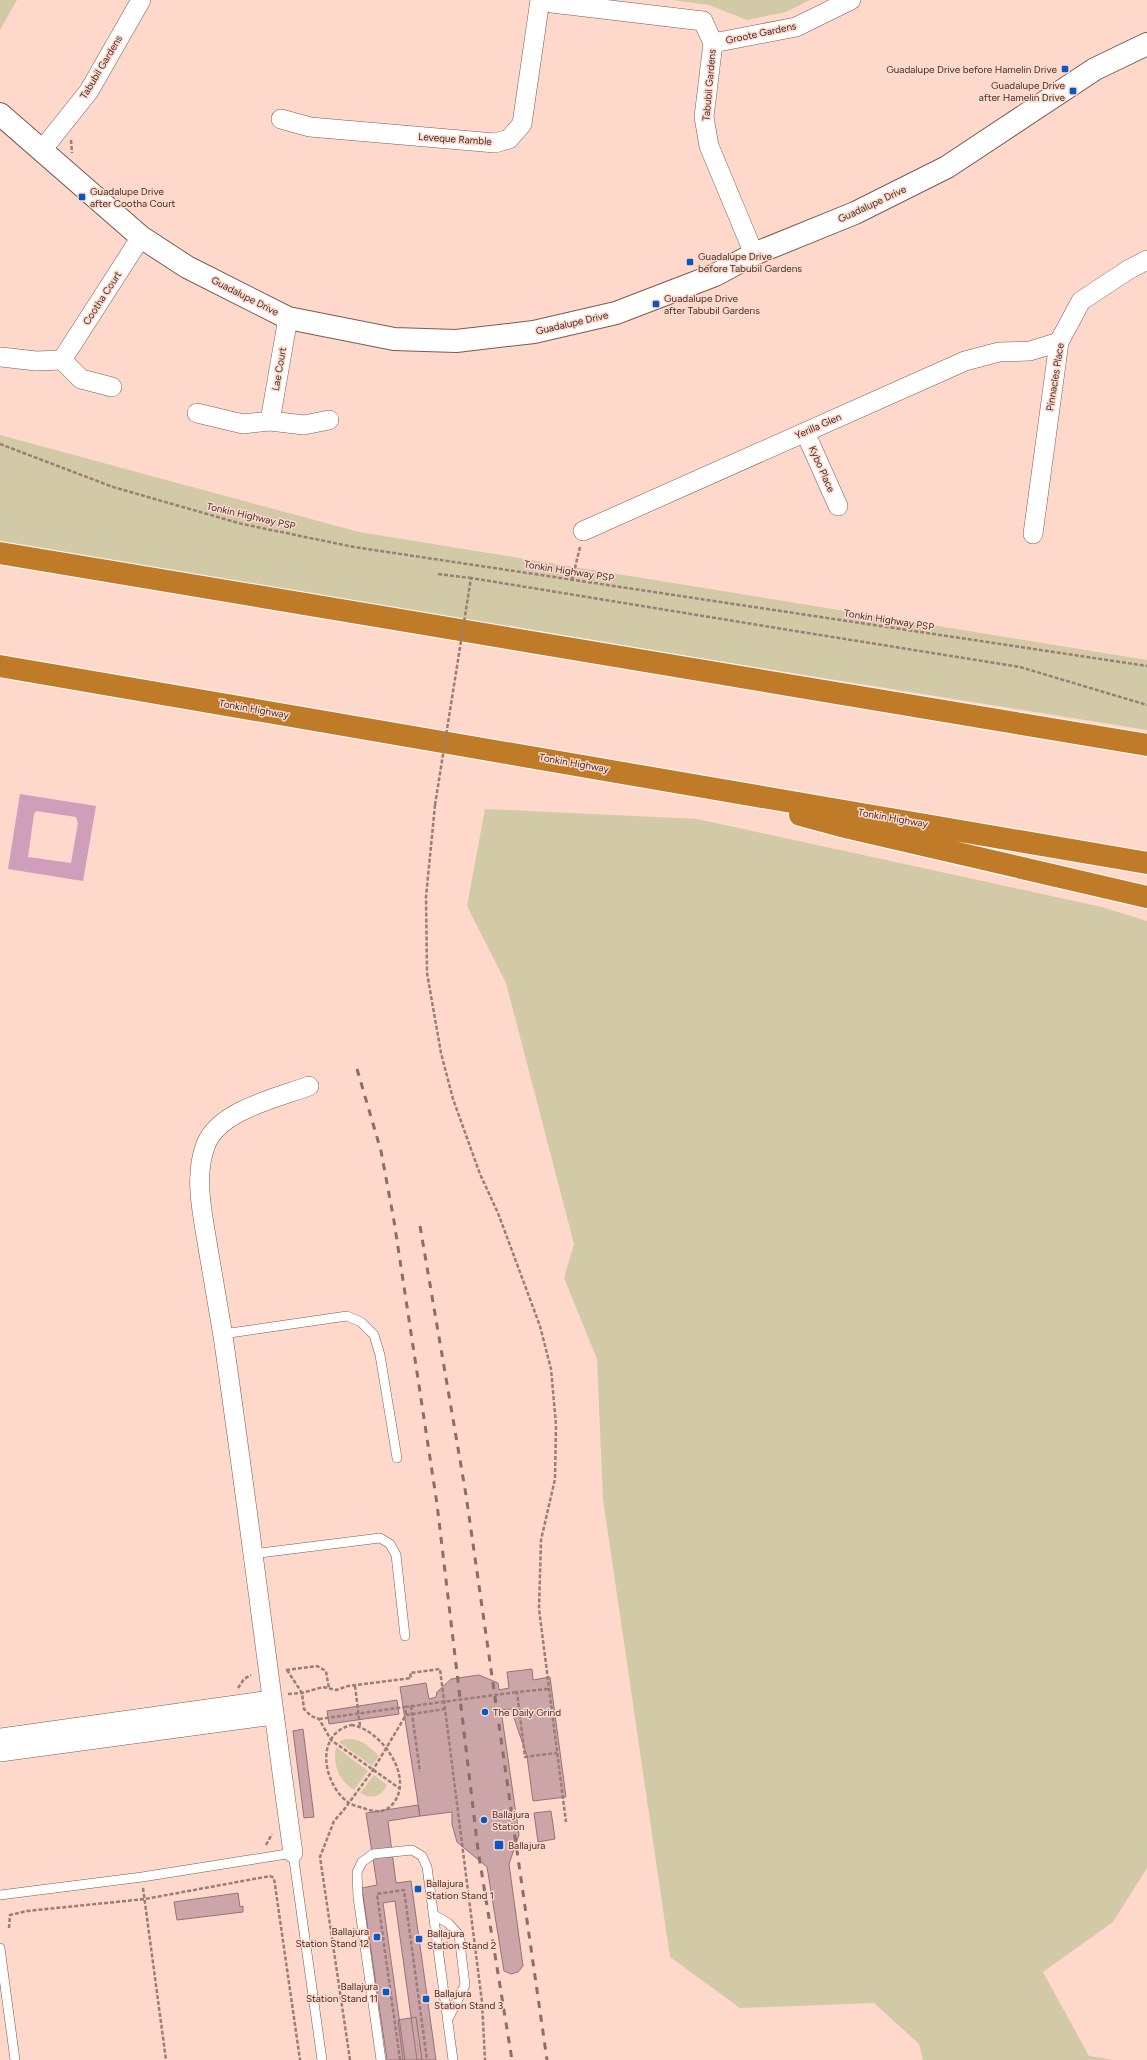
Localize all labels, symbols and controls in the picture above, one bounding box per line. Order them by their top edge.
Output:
street label: Groote Gardens [724,19,798,47]
street label: Tabubil Gardens [77,33,125,101]
street label: Tabubil Gardens [699,48,719,121]
place label: Guadalupe Drive before Hamelin Drive [886,63,1058,76]
marker: Guadalupe Drive before Hamelin Drive [1060,64,1070,74]
place label: Guadalupe Drive after Hamelin Drive [979,79,1066,104]
marker: Guadalupe Drive after Hamelin Drive [1068,86,1078,96]
street label: Leveque Ramble [418,130,493,148]
street label: Guadalupe Drive [836,182,909,226]
place label: Guadalupe Drive after Cootha Court [90,185,176,210]
marker: Guadalupe Drive after Cootha Court [77,192,87,202]
place label: Guadalupe Drive before Tabubil Gardens [698,250,802,275]
marker: Guadalupe Drive before Tabubil Gardens [685,257,695,267]
street label: Cootha Court [80,268,124,327]
street label: Guadalupe Drive [209,273,281,319]
place label: Guadalupe Drive after Tabubil Gardens [664,292,760,317]
marker: Guadalupe Drive after Tabubil Gardens [651,299,661,309]
street label: Guadalupe Drive [534,308,610,338]
street label: Pinnacles Place [1043,342,1067,412]
street label: Lae Court [269,346,289,392]
street label: Yerilla Glen [793,410,844,442]
street label: Kybo Place [806,444,838,495]
street label: Tonkin Highway PSP [205,499,297,533]
street label: Tonkin Highway PSP [523,557,615,585]
street label: Tonkin Highway PSP [843,606,935,634]
street label: Tonkin Highway [218,696,291,722]
street label: Tonkin Highway [538,750,611,776]
street label: Tonkin Highway [857,805,930,831]
place label: The Daily Grind [493,1706,561,1719]
marker: The Daily Grind [480,1707,490,1717]
place label: Ballajura Station [492,1808,529,1833]
marker: Ballajura Station [479,1815,489,1825]
marker: Ballajura [493,1839,505,1851]
place label: Ballajura [508,1839,545,1852]
place label: Ballajura Station Stand 1 [426,1877,494,1902]
marker: Ballajura Station Stand 1 [413,1884,423,1894]
place label: Ballajura Station Stand 12 [295,1925,369,1950]
place label: Ballajura Station Stand 2 [427,1927,496,1952]
marker: Ballajura Station Stand 12 [372,1932,382,1942]
marker: Ballajura Station Stand 2 [414,1934,424,1944]
place label: Ballajura Station Stand 11 [306,1980,378,2005]
marker: Ballajura Station Stand 11 [381,1987,391,1997]
place label: Ballajura Station Stand 3 [434,1987,503,2012]
marker: Ballajura Station Stand 3 [421,1994,431,2004]

